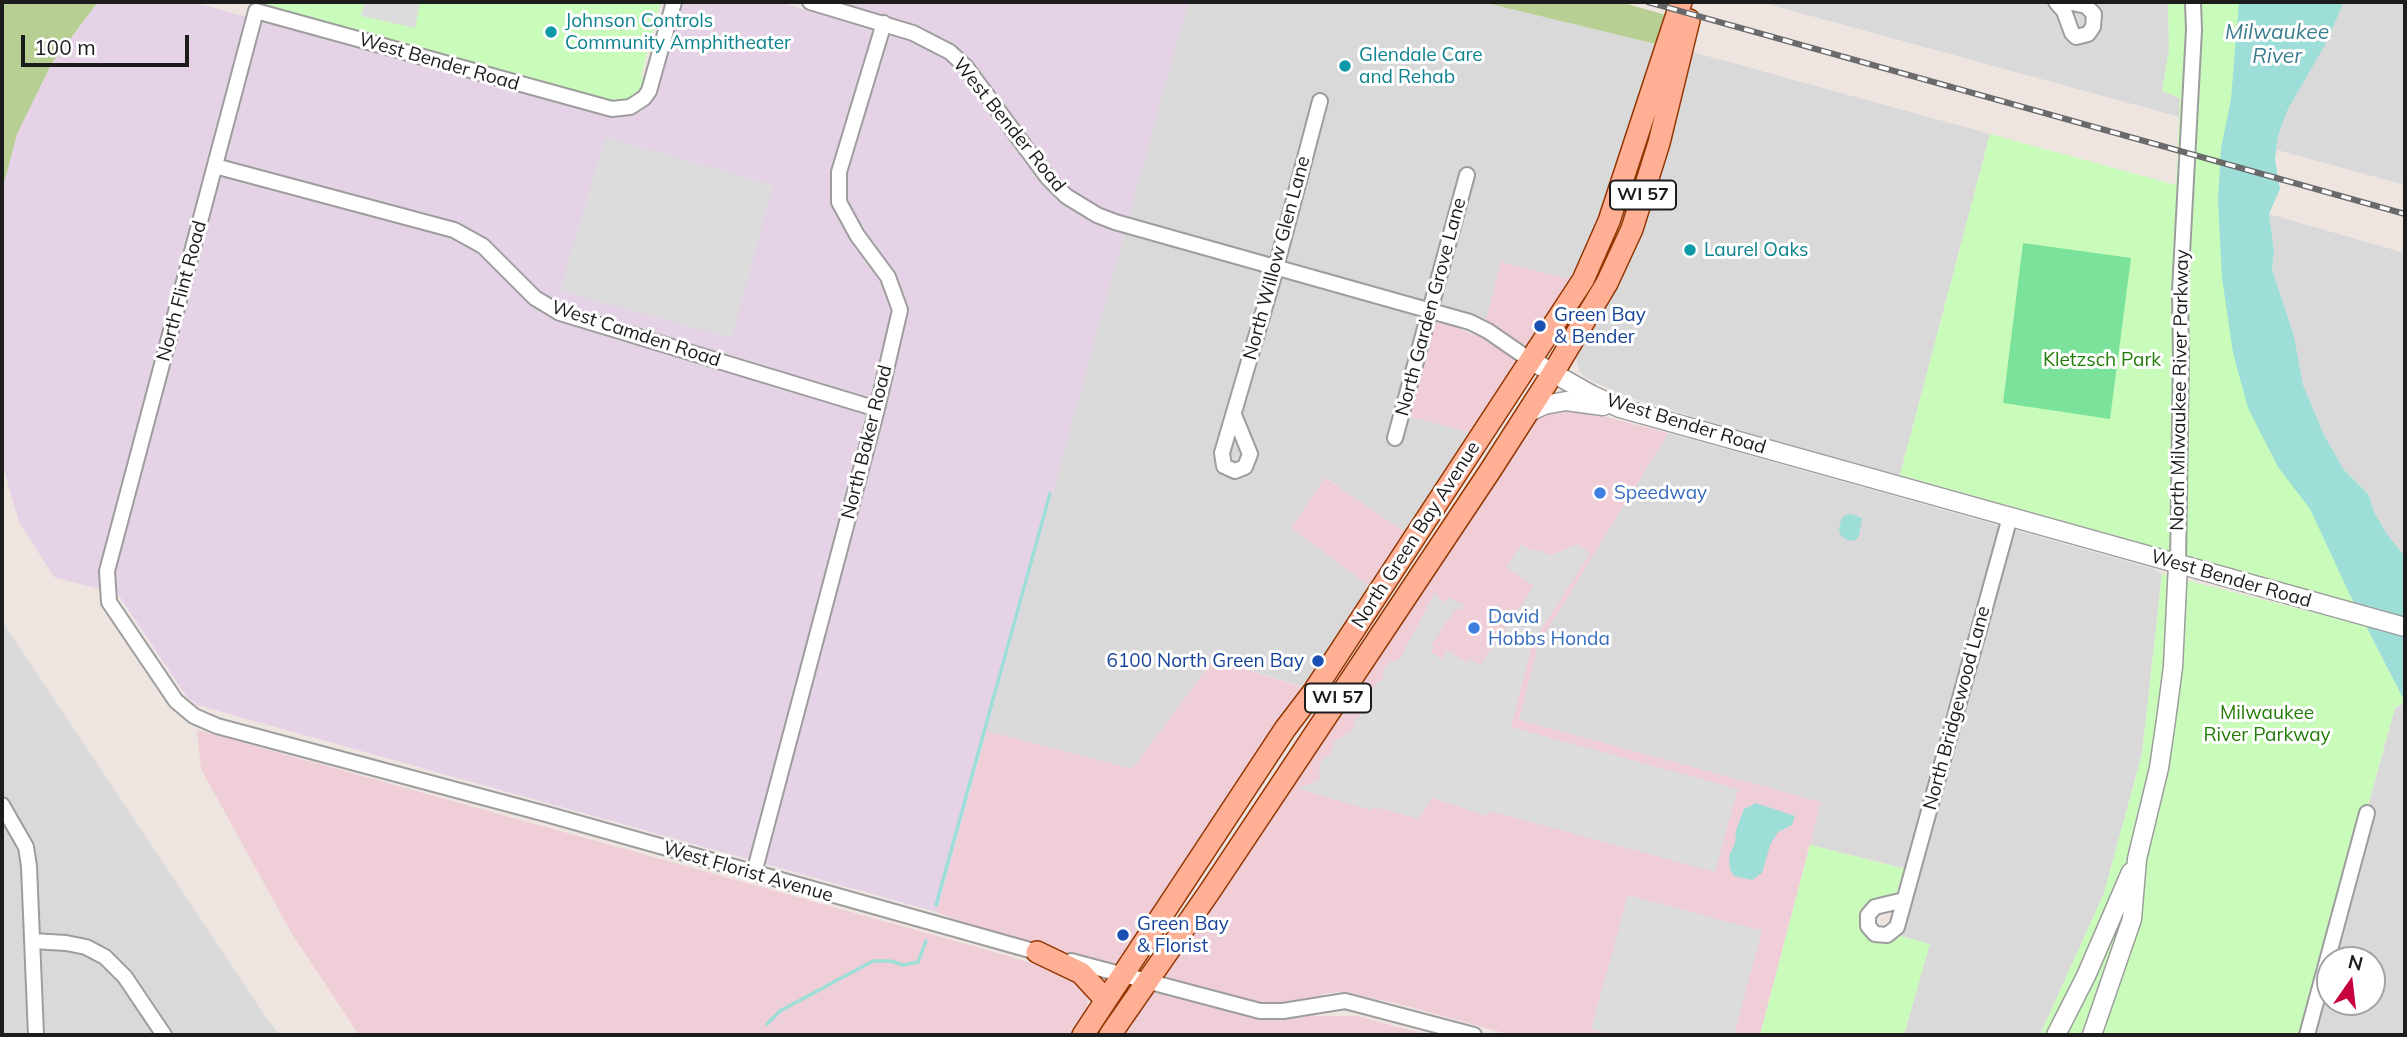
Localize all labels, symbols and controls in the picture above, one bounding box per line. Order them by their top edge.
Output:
place label: Johnson Controls Community Amphitheater [565,10,791,54]
water label: Milwaukee River [2225,20,2329,70]
scale bar [24,21,192,65]
marker: Johnson Controls Community Amphitheater [543,24,559,40]
street label: West Bender Road [356,28,522,96]
text: 100 m [34,34,96,60]
place label: Glendale Care and Rehab [1359,44,1483,88]
street label: West Bender Road [948,53,1070,197]
marker: Glendale Care and Rehab [1337,58,1353,74]
street label: North Willow Glen Lane [1239,154,1315,362]
road number: WI 57 [1610,180,1676,210]
street label: North Garden Grove Lane [1391,195,1471,419]
street label: North Flint Road [152,218,212,364]
place label: Laurel Oaks [1704,239,1808,261]
marker: Laurel Oaks [1682,242,1698,258]
street label: North Milwaukee River Parkway [2166,249,2194,531]
street label: West Camden Road [549,296,723,372]
place label: Green Bay & Bender [1554,304,1646,348]
marker: Green Bay & Bender [1532,318,1548,334]
park label: Kletzsch Park [2043,349,2161,371]
street label: North Baker Road [837,363,897,521]
street label: West Bender Road [1603,389,1769,459]
street label: North Green Bay Avenue [1347,437,1485,633]
place label: Speedway [1614,482,1707,504]
marker: Speedway [1592,485,1608,501]
street label: West Bender Road [2148,545,2314,613]
street label: North Bridgewood Lane [1919,604,1995,812]
place label: David Hobbs Honda [1488,606,1610,650]
marker: David Hobbs Honda [1466,620,1482,636]
place label: 6100 North Green Bay [1107,650,1304,672]
marker: 6100 North Green Bay [1310,653,1326,669]
road number: WI 57 [1305,684,1371,712]
park label: Milwaukee River Parkway [2203,702,2331,746]
street label: West Florist Avenue [660,837,836,907]
place label: Green Bay & Florist [1137,913,1229,957]
marker: Green Bay & Florist [1115,927,1131,943]
north arrow [2316,946,2386,1016]
text: N [2346,949,2365,976]

